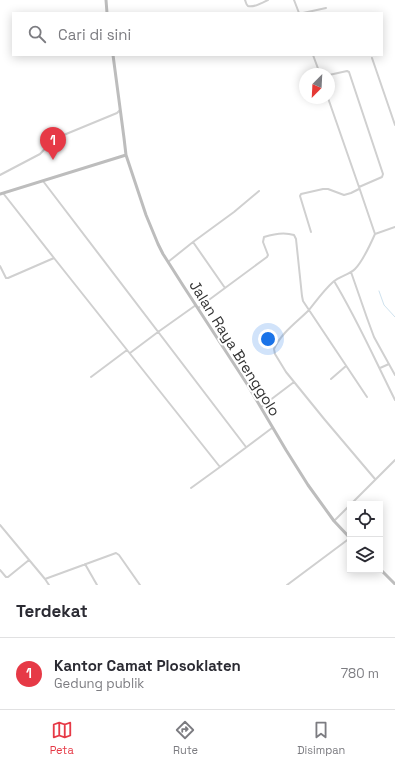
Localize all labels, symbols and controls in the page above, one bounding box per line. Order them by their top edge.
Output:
search box [12,12,383,56]
icon: search [26,23,48,45]
text: Cari di sini [58,25,131,44]
north arrow [299,68,335,104]
pin: 1 [40,127,66,160]
street label: Jalan Raya Brenggolo [185,276,285,420]
your location [258,329,278,349]
map controls [347,501,383,573]
button: locate [347,501,383,537]
button: layers [347,537,383,573]
text: Terdekat [16,600,88,622]
text: Kantor Camat Plosoklaten [54,656,241,675]
text: 1 [26,665,32,682]
text: 780 m [341,665,379,682]
text: Gedung publik [54,675,144,692]
tab: Peta [50,719,74,757]
tab: Rute [173,719,198,757]
tab: Disimpan [297,719,345,757]

